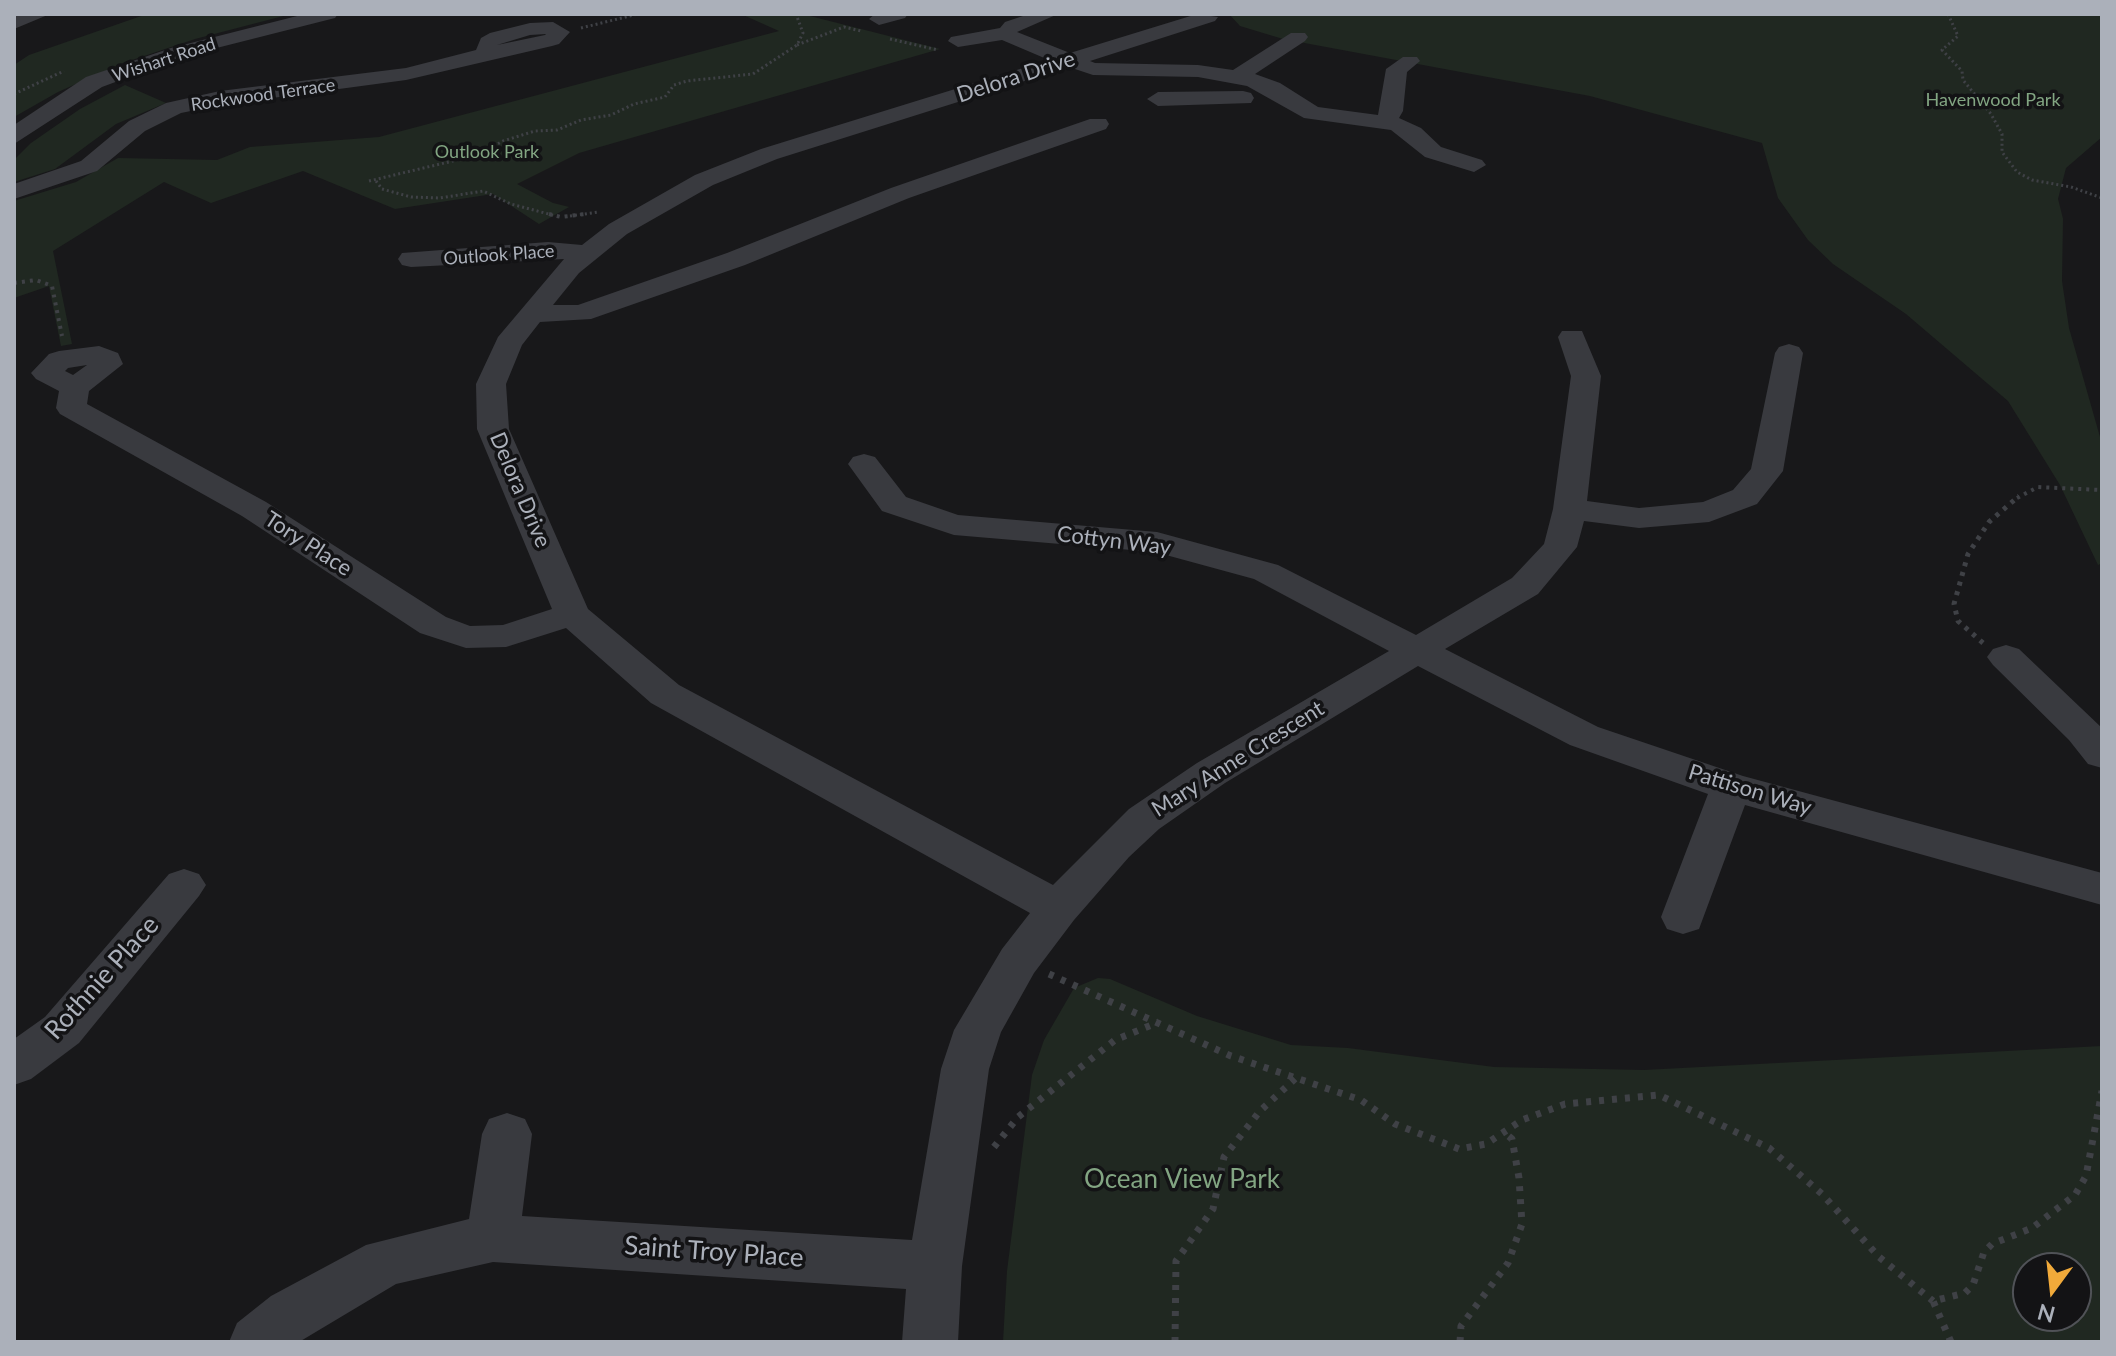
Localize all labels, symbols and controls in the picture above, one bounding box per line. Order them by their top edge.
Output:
street label: Wishart Road [110,33,218,87]
street label: Delora Drive [954,45,1078,109]
street label: Rockwood Terrace [189,74,337,116]
park label: Havenwood Park [1925,89,2061,111]
park label: Outlook Park [435,141,539,163]
street label: Outlook Place [443,240,555,270]
street label: Delora Drive [484,428,556,552]
street label: Tory Place [259,506,357,582]
street label: Cottyn Way [1056,521,1172,561]
street label: Mary Anne Crescent [1147,695,1329,823]
street label: Pattison Way [1685,759,1815,821]
street label: Rothnie Place [38,910,166,1046]
park label: Ocean View Park [1084,1164,1280,1196]
street label: Saint Troy Place [623,1230,805,1274]
north arrow [2012,1252,2092,1332]
text: N [2035,1299,2058,1329]

